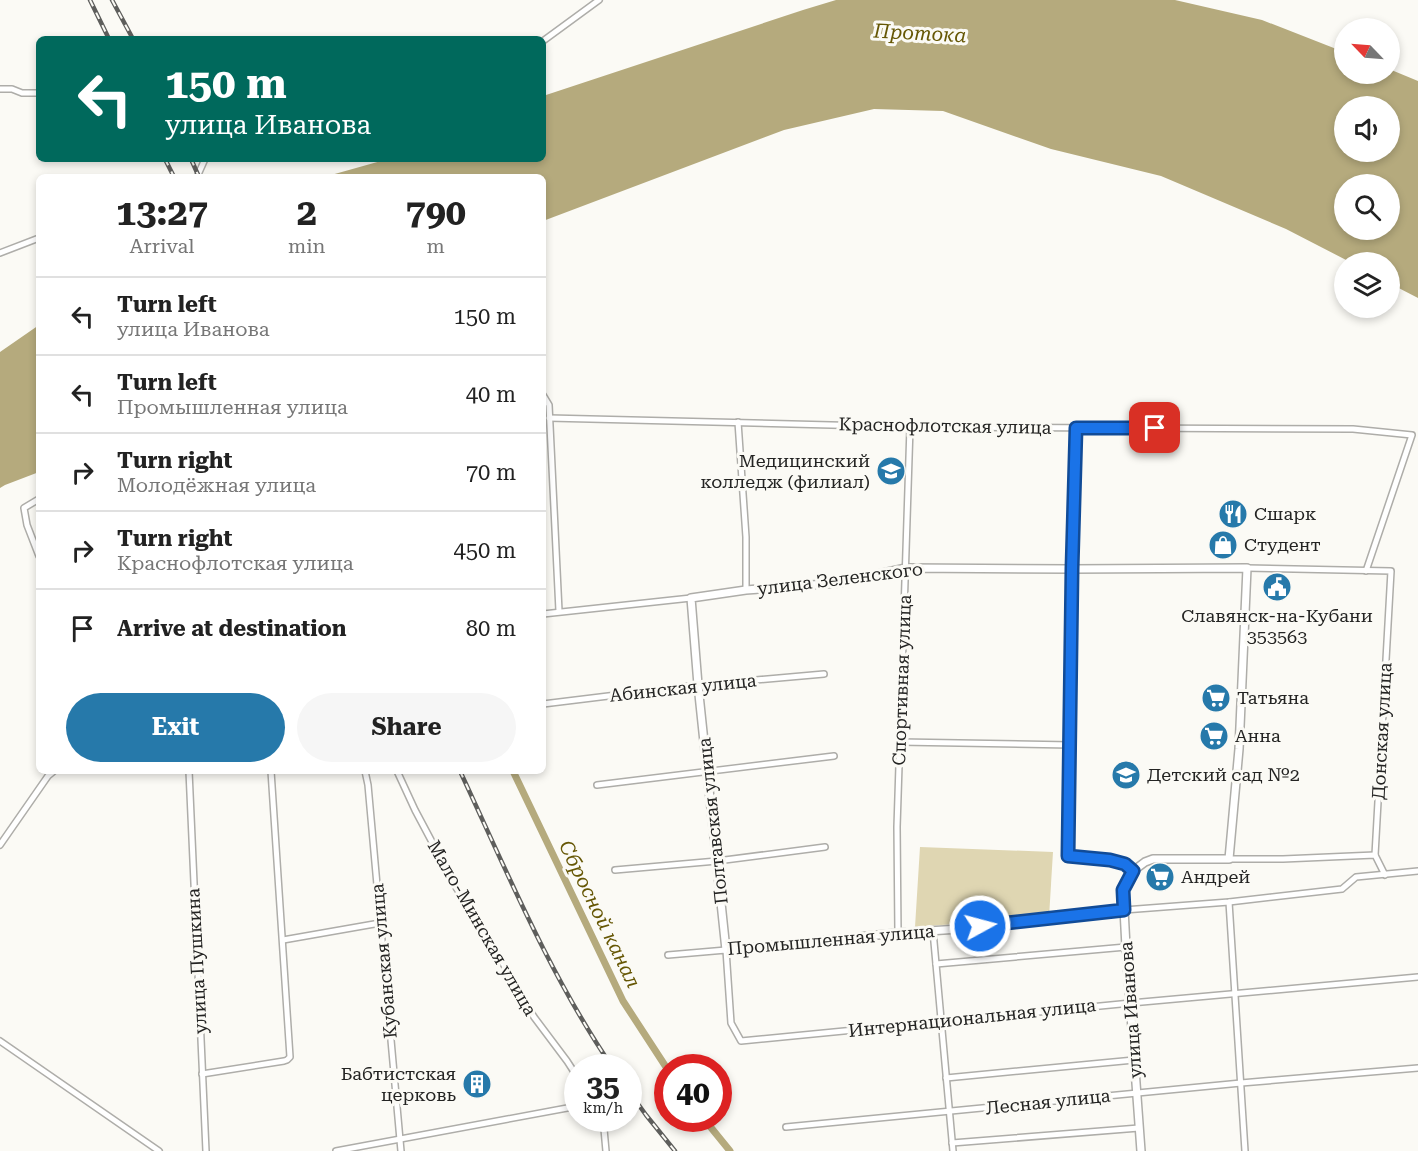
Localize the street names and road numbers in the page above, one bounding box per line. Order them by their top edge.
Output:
street label: Краснофлотская улица [838,413,1052,438]
street label: улица Зеленского [756,558,924,599]
street label: Спортивная улица [888,594,915,766]
street label: Донская улица [1367,662,1396,800]
street label: Абинская улица [608,669,758,706]
street label: Полтавская улица [693,737,732,905]
street label: Мало-Минская улица [424,836,541,1019]
street label: Кубанская улица [366,882,401,1039]
street label: улица Пушкина [182,887,211,1035]
street label: Промышленная улица [727,920,936,959]
street label: улица Иванова [1115,941,1146,1079]
street label: Интернациональная улица [847,994,1097,1041]
street label: Лесная улица [985,1084,1112,1118]

